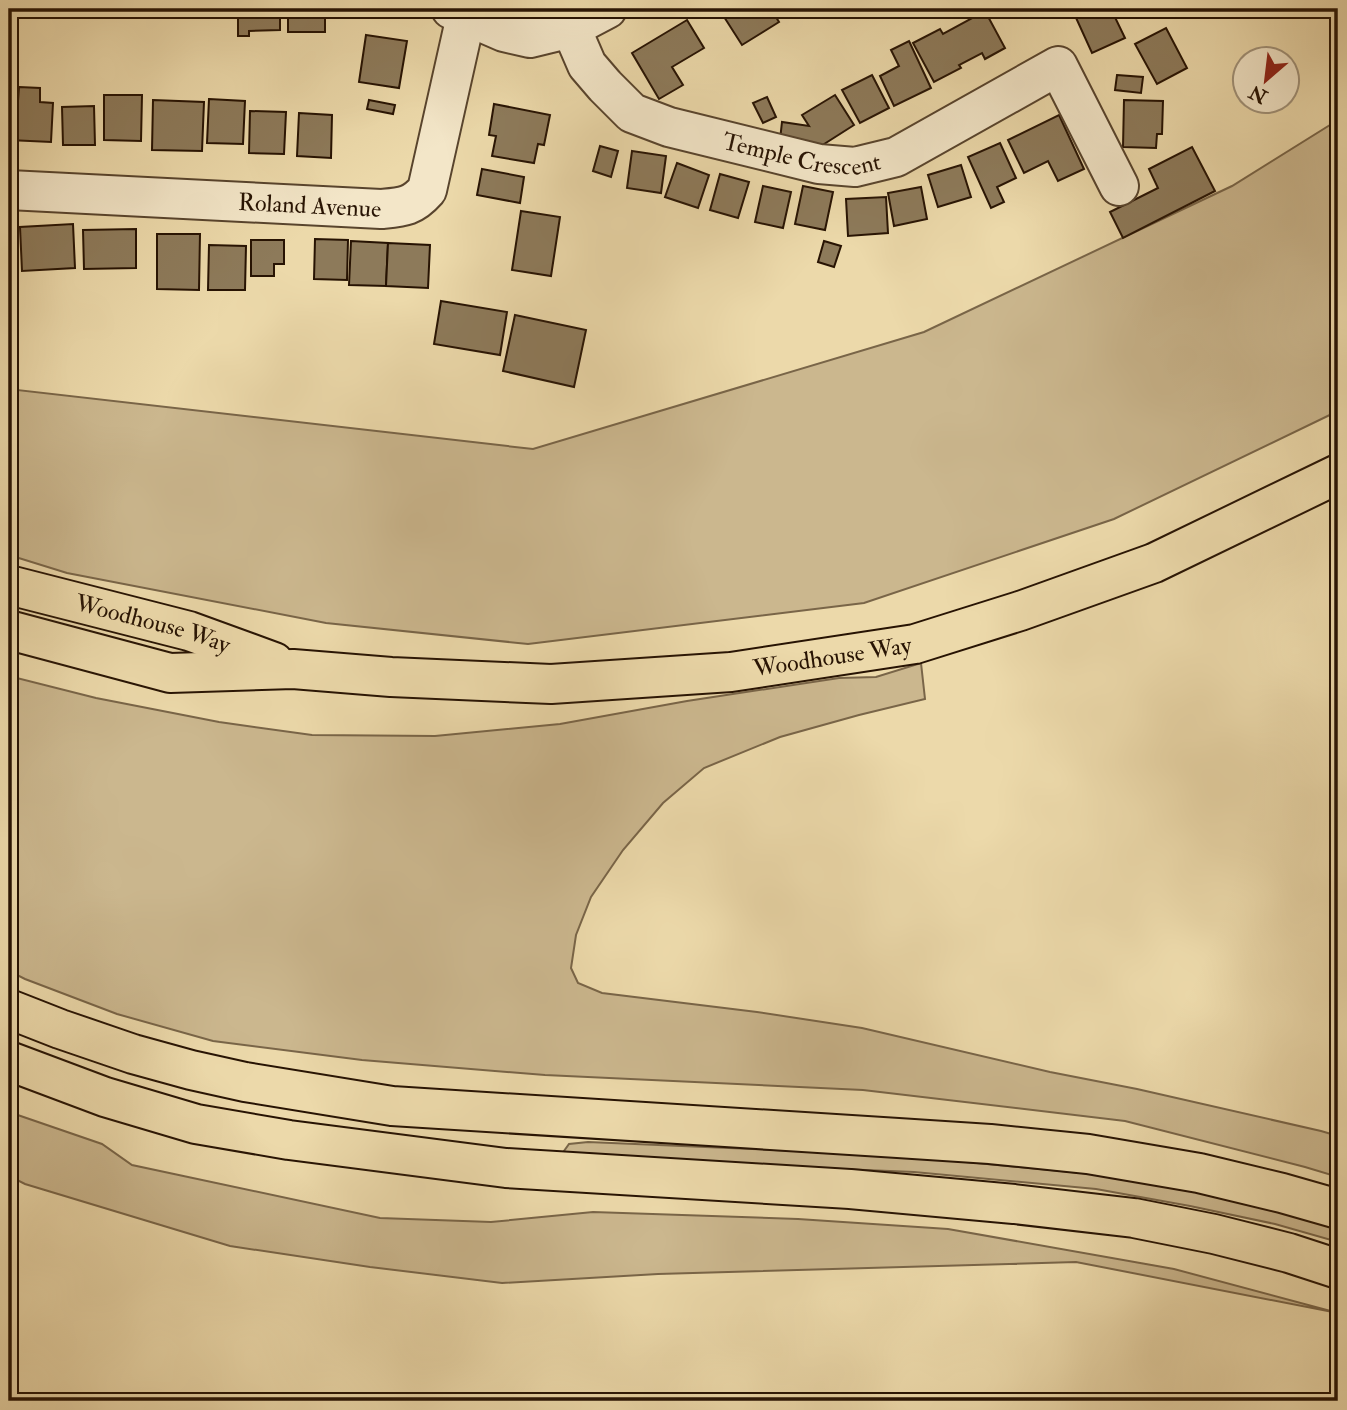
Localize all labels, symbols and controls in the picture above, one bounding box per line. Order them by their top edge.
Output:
north arrow [1232,46,1302,116]
text: N [1244,79,1273,109]
street label: Temple Crescent [719,126,884,183]
street label: Roland Avenue [237,187,382,225]
street label: Woodhouse Way [71,587,235,661]
street label: Woodhouse Way [750,630,914,685]

